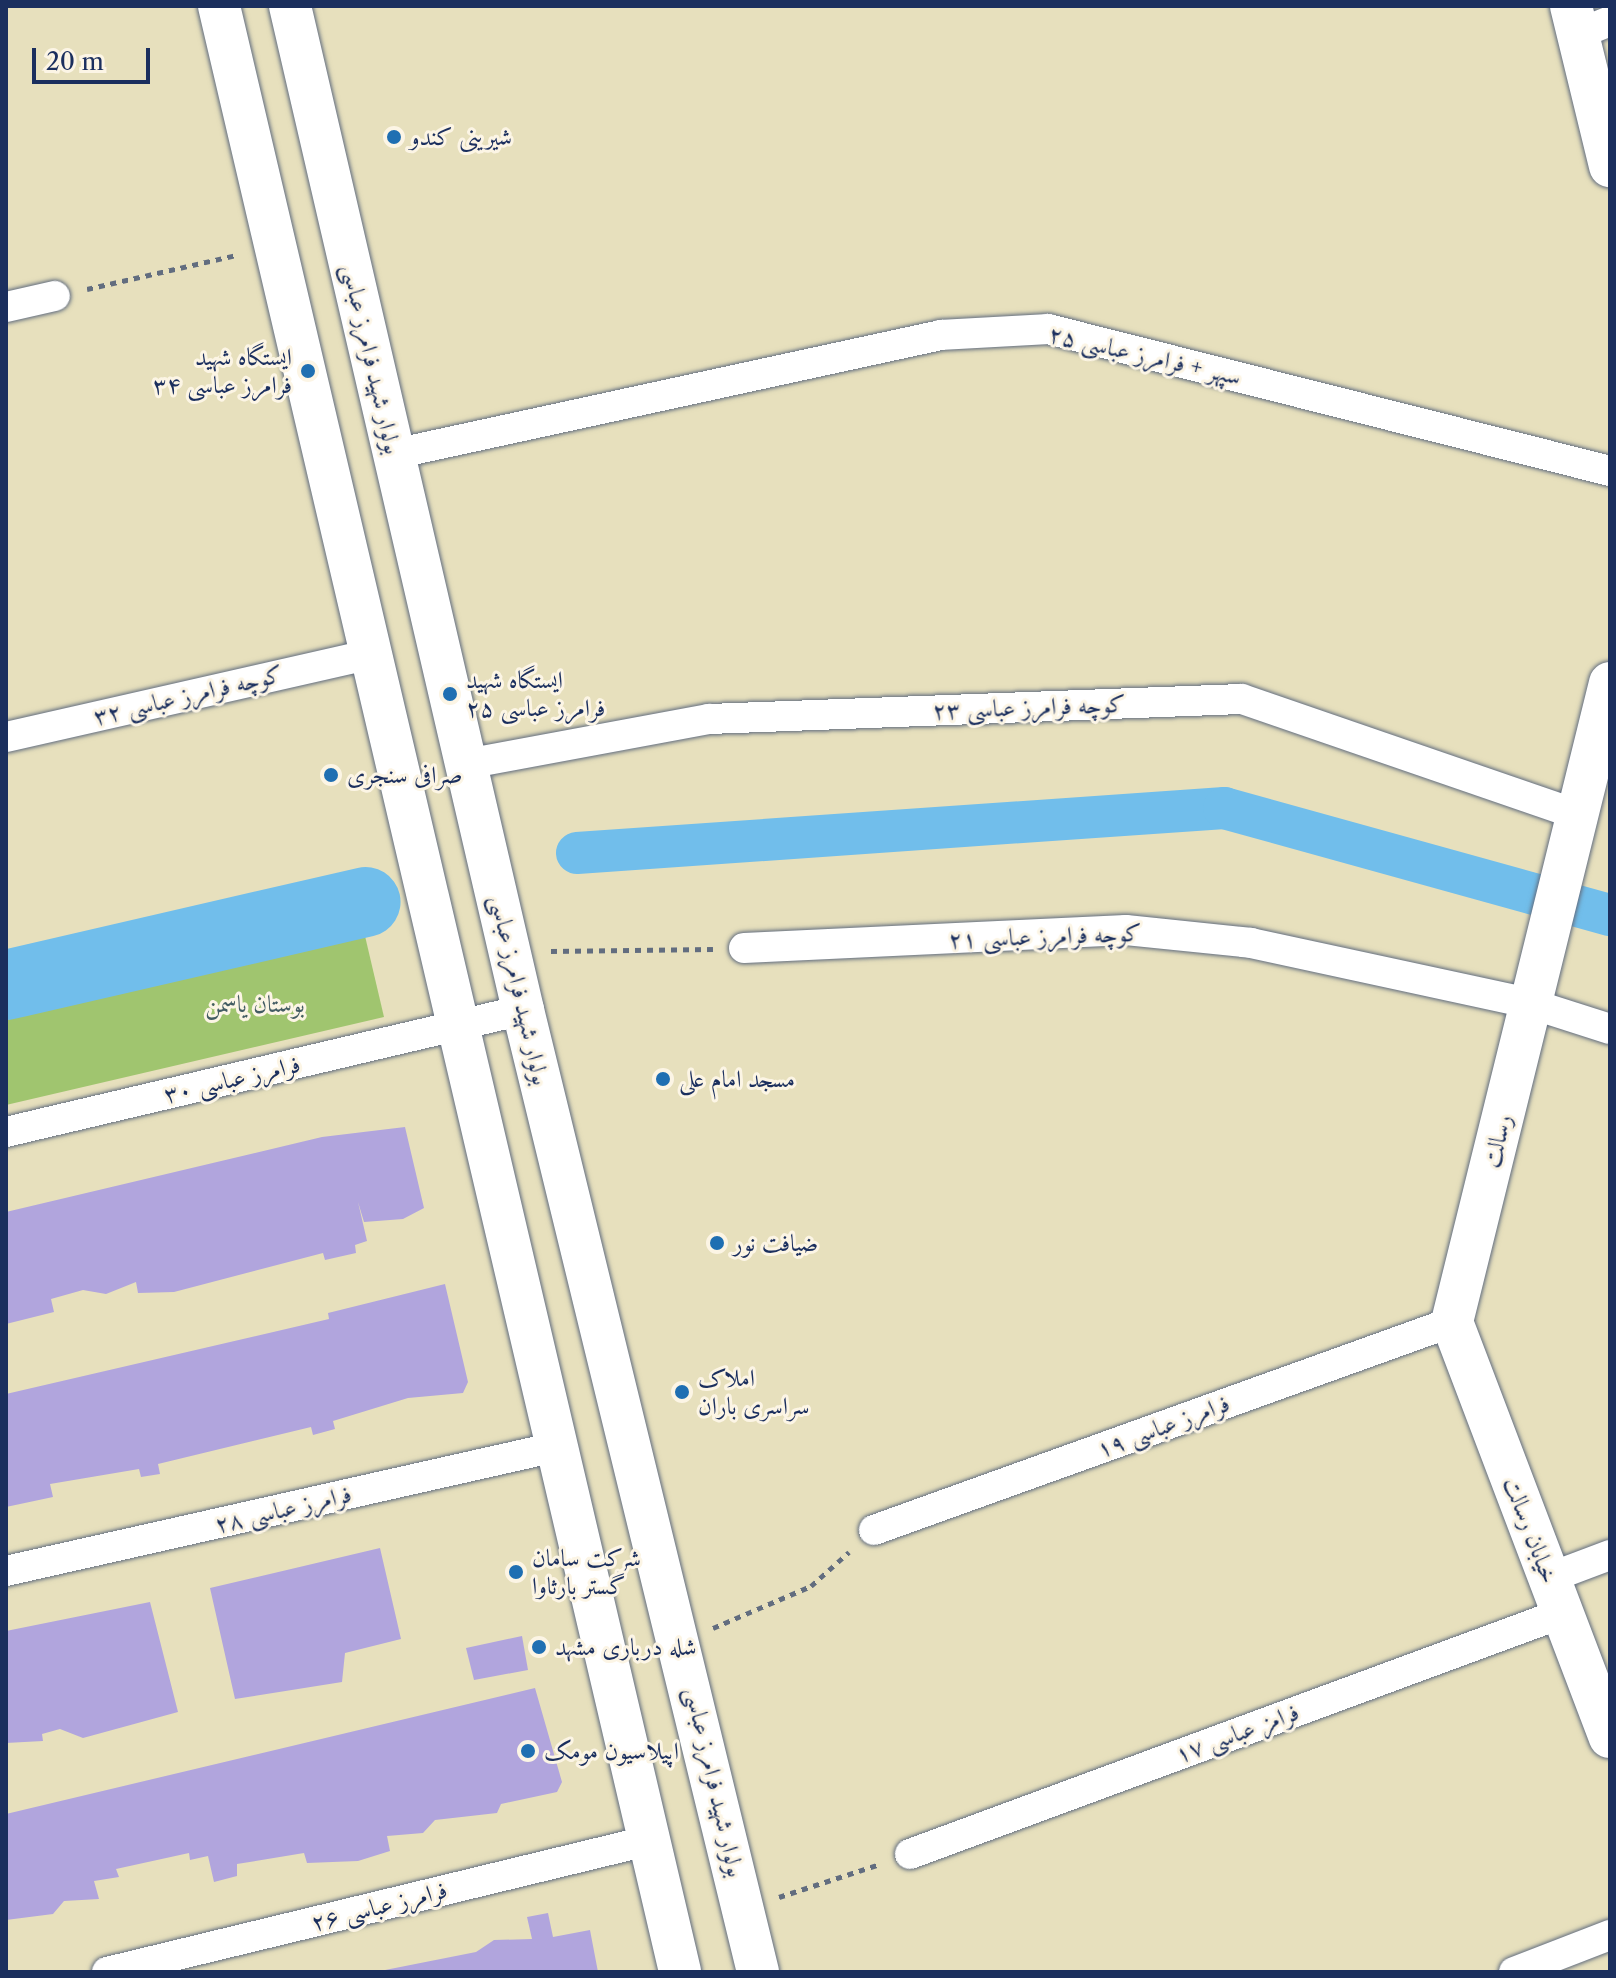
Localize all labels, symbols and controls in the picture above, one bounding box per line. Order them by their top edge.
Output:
scale bar [36,32,154,82]
text: 20 m [46,47,104,76]
place label: شیرینی کندو [410,123,512,151]
marker: شیرینی کندو [385,128,403,146]
street label: بولوار شهید فرامرز عباسی [336,261,408,457]
street label: سپهر + فرامرز عباسی ۲۵ [1046,319,1244,391]
place label: ایستگاه شهید فرامرز عباسی ۳۴ [153,343,292,399]
marker: ایستگاه شهید فرامرز عباسی ۳۴ [299,362,317,380]
street label: کوچه فرامرز عباسی ۳۲ [91,659,285,731]
place label: ایستگاه شهید فرامرز عباسی ۲۵ [466,666,605,722]
marker: ایستگاه شهید فرامرز عباسی ۲۵ [441,685,459,703]
street label: کوچه فرامرز عباسی ۲۳ [932,689,1126,725]
place label: صرافی سنجری [347,761,462,789]
marker: صرافی سنجری [322,766,340,784]
street label: بولوار شهید فرامرز عباسی [484,892,556,1088]
street label: کوچه فرامرز عباسی ۲۱ [948,918,1142,954]
park label: بوستان یاسمن [205,990,305,1018]
street label: فرامرز عباسی ۳۰ [161,1049,303,1109]
place label: مسجد امام علی [679,1065,795,1093]
marker: مسجد امام علی [654,1070,672,1088]
street label: رسالت [1476,1111,1518,1171]
place label: ضیافت نور [733,1229,818,1257]
marker: ضیافت نور [708,1234,726,1252]
place label: املاک سراسری باران [698,1364,810,1420]
marker: املاک سراسری باران [673,1383,691,1401]
street label: فرامرز عباسی ۱۹ [1093,1389,1233,1463]
street label: خیابان رسالت [1498,1473,1564,1587]
street label: فرامرز عباسی ۲۸ [212,1479,354,1539]
place label: شرکت سامان گستر بارثاوا [532,1544,641,1600]
marker: شرکت سامان گستر بارثاوا [507,1563,525,1581]
place label: شله درباری مشهد [555,1633,697,1661]
marker: شله درباری مشهد [530,1638,548,1656]
street label: بولوار شهید فرامرز عباسی [679,1684,751,1880]
street label: فرامز عباسی ۱۷ [1171,1697,1303,1769]
place label: اپیلاسیون مومک [544,1737,679,1765]
marker: اپیلاسیون مومک [519,1742,537,1760]
street label: فرامرز عباسی ۲۶ [308,1875,450,1937]

